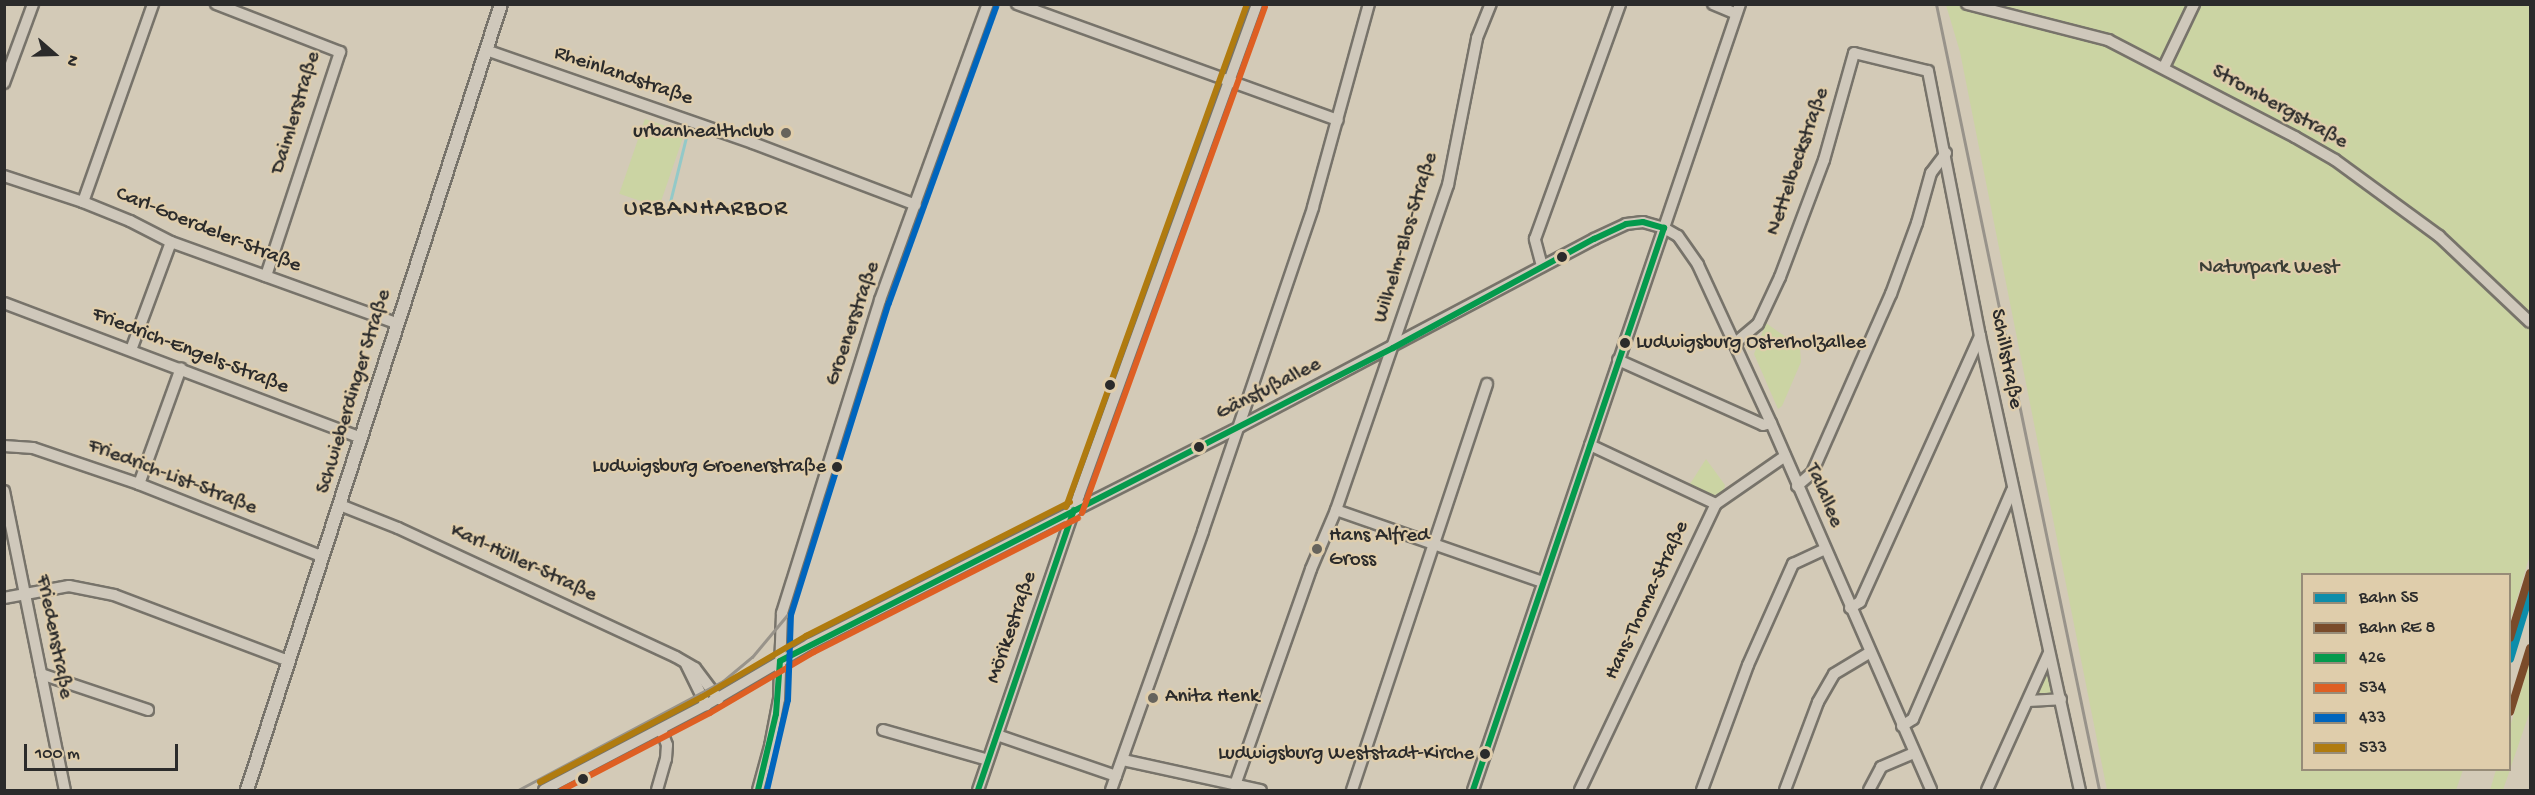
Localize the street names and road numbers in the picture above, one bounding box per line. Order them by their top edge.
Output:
street label: Rheinlandstraße [550,41,696,113]
street label: Daimlerstraße [266,49,328,177]
street label: Strombergstraße [2206,60,2352,156]
street label: Nettelbeckstraße [1762,85,1836,239]
street label: Wilhelm-Blos-Straße [1369,150,1445,326]
street label: Carl-Goerdeler-Straße [112,182,304,280]
street label: Groenerstraße [821,259,887,389]
street label: Schwieberdinger Straße [312,287,398,497]
street label: Friedrich-Engels-Straße [88,303,292,401]
street label: Schillstraße [1983,307,2027,411]
street label: Gänsfußallee [1212,353,1326,427]
street label: Friedrich-List-Straße [84,434,260,522]
street label: Talallee [1798,460,1848,532]
street label: Hans-Thoma-Straße [1600,518,1696,684]
street label: Karl-Hüller-Straße [446,519,600,609]
street label: Mörikestraße [982,569,1044,687]
street label: Friedenstraße [29,573,77,701]

